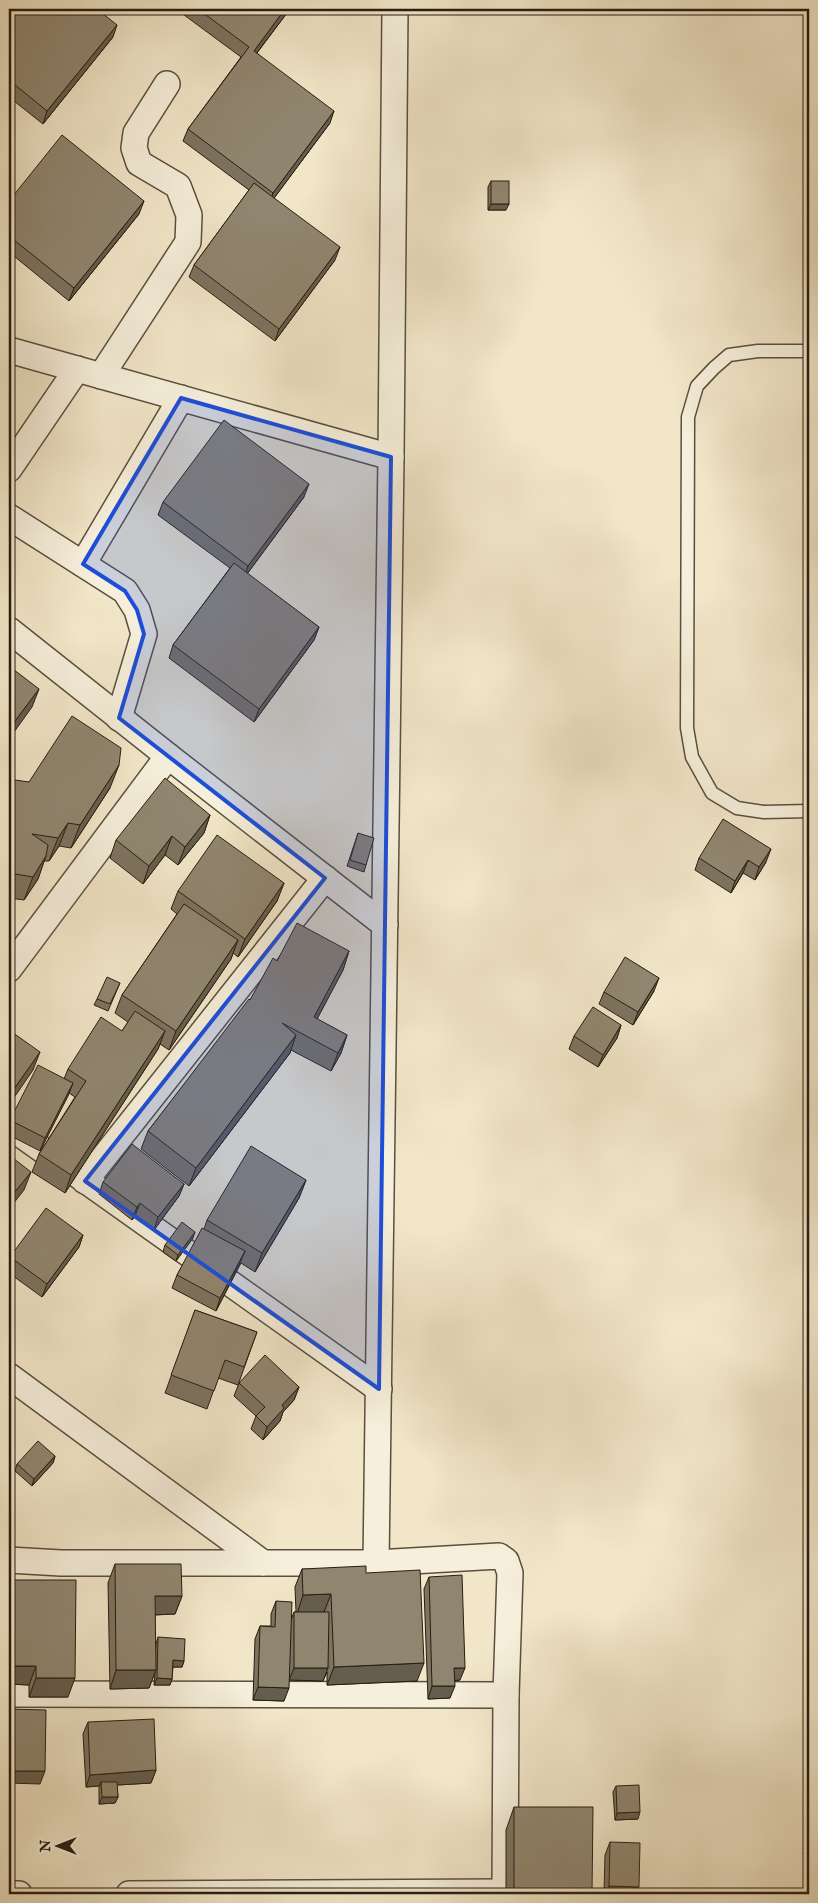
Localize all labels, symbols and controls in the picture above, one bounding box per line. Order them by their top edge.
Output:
north arrow [32,1820,82,1870]
text: N [37,1840,55,1853]

